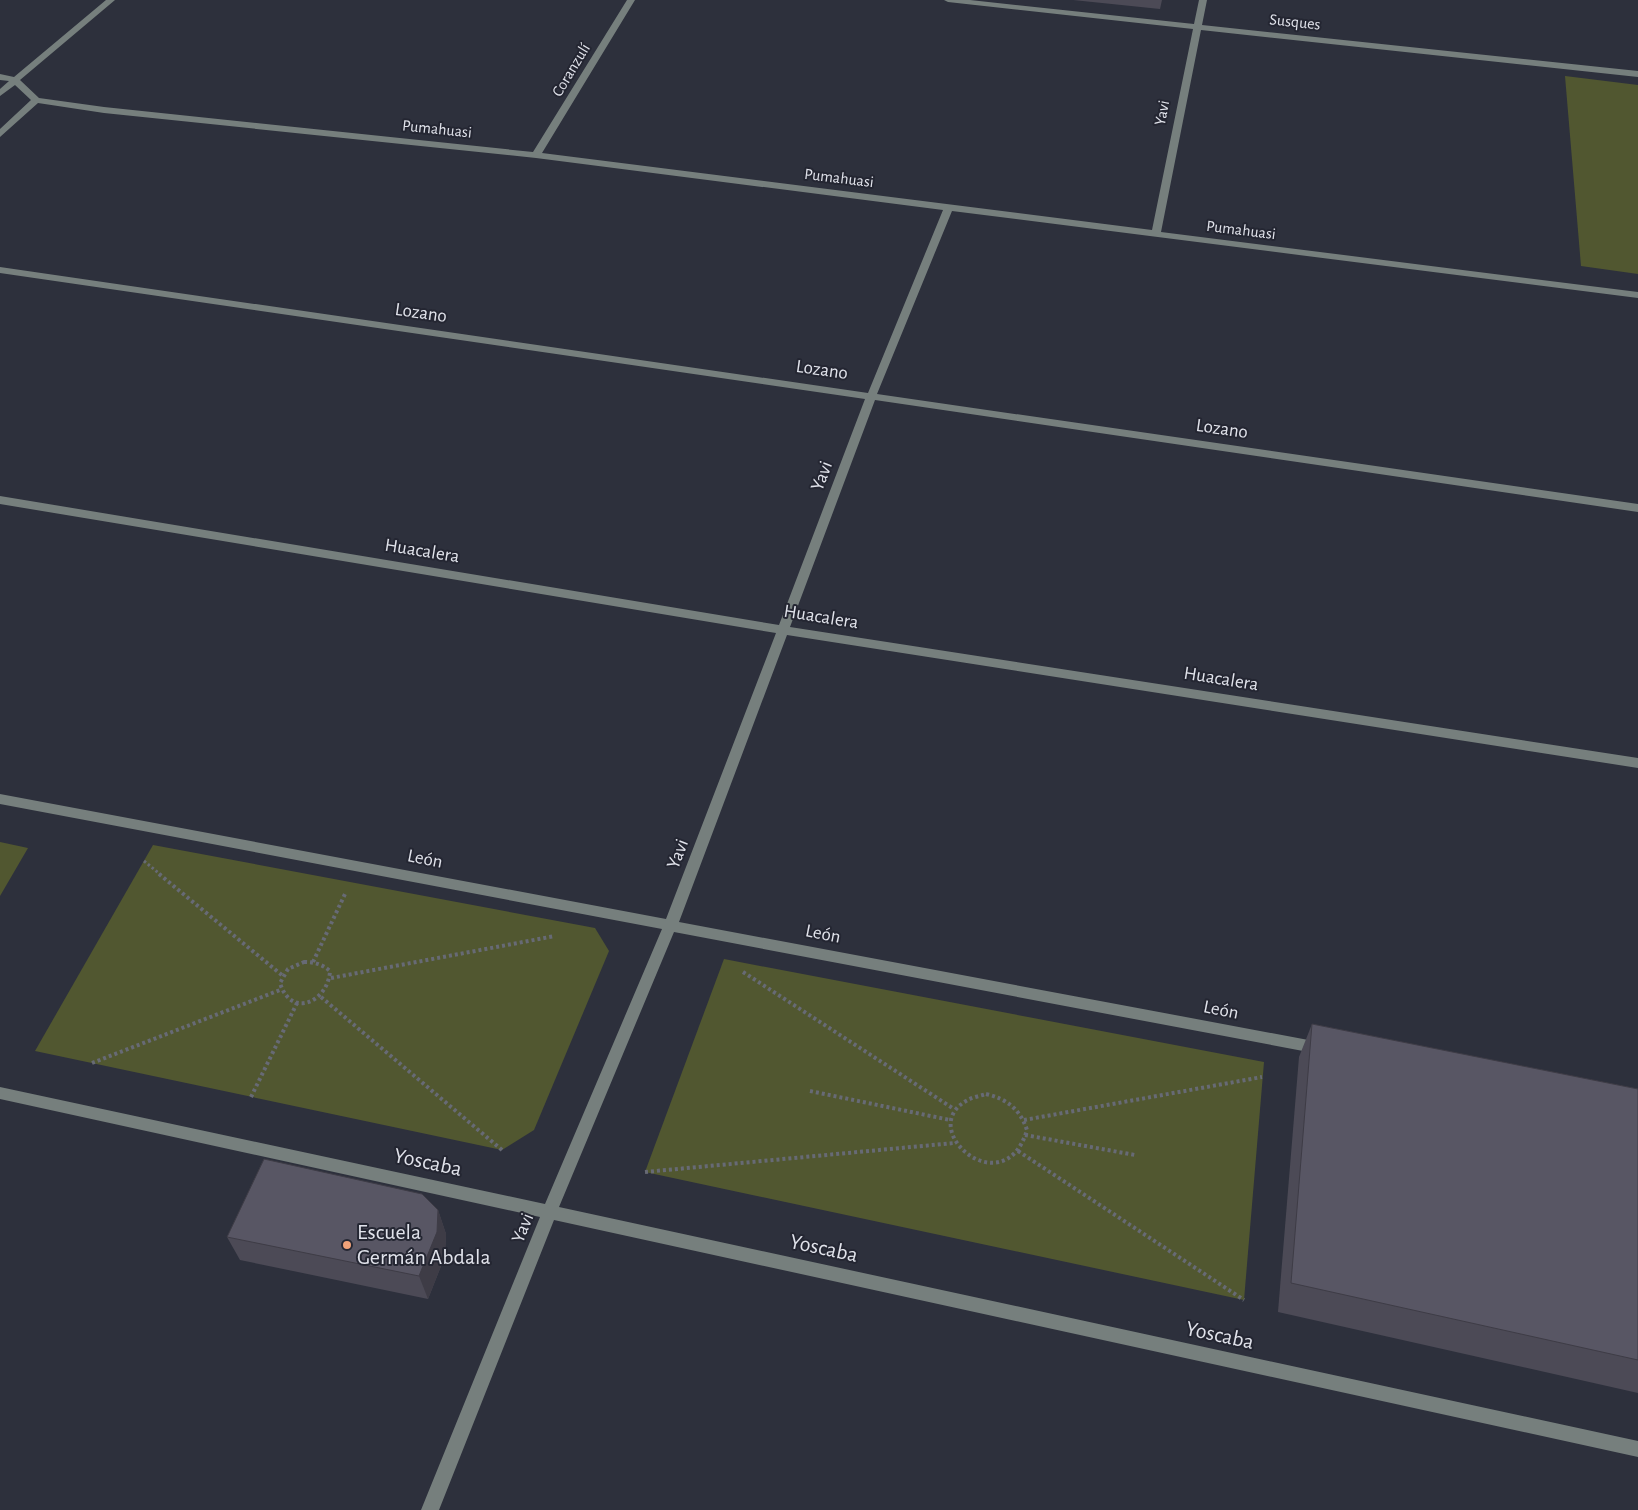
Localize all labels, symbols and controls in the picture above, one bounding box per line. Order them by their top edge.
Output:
street label: Susques [1269,11,1321,33]
street label: Coranzulí [549,41,593,99]
street label: Yavi [1152,99,1172,127]
street label: Pumahuasi [401,117,473,141]
street label: Pumahuasi [803,166,875,190]
street label: Pumahuasi [1205,218,1277,242]
street label: Lozano [394,300,448,326]
street label: Lozano [795,357,849,383]
street label: Lozano [1195,416,1249,442]
street label: Yavi [808,459,836,493]
street label: Huacalera [383,536,461,566]
street label: Huacalera [782,602,860,632]
street label: Huacalera [1182,664,1260,694]
street label: Yavi [664,837,692,871]
street label: León [406,846,444,872]
street label: León [804,921,842,947]
street label: León [1202,997,1240,1023]
street label: Yoscaba [392,1144,464,1180]
street label: Yavi [509,1211,537,1245]
place label: Escuela Germán Abdala [357,1221,491,1268]
street label: Yoscaba [788,1230,860,1266]
marker: Escuela Germán Abdala [341,1239,353,1251]
street label: Yoscaba [1184,1317,1256,1353]

